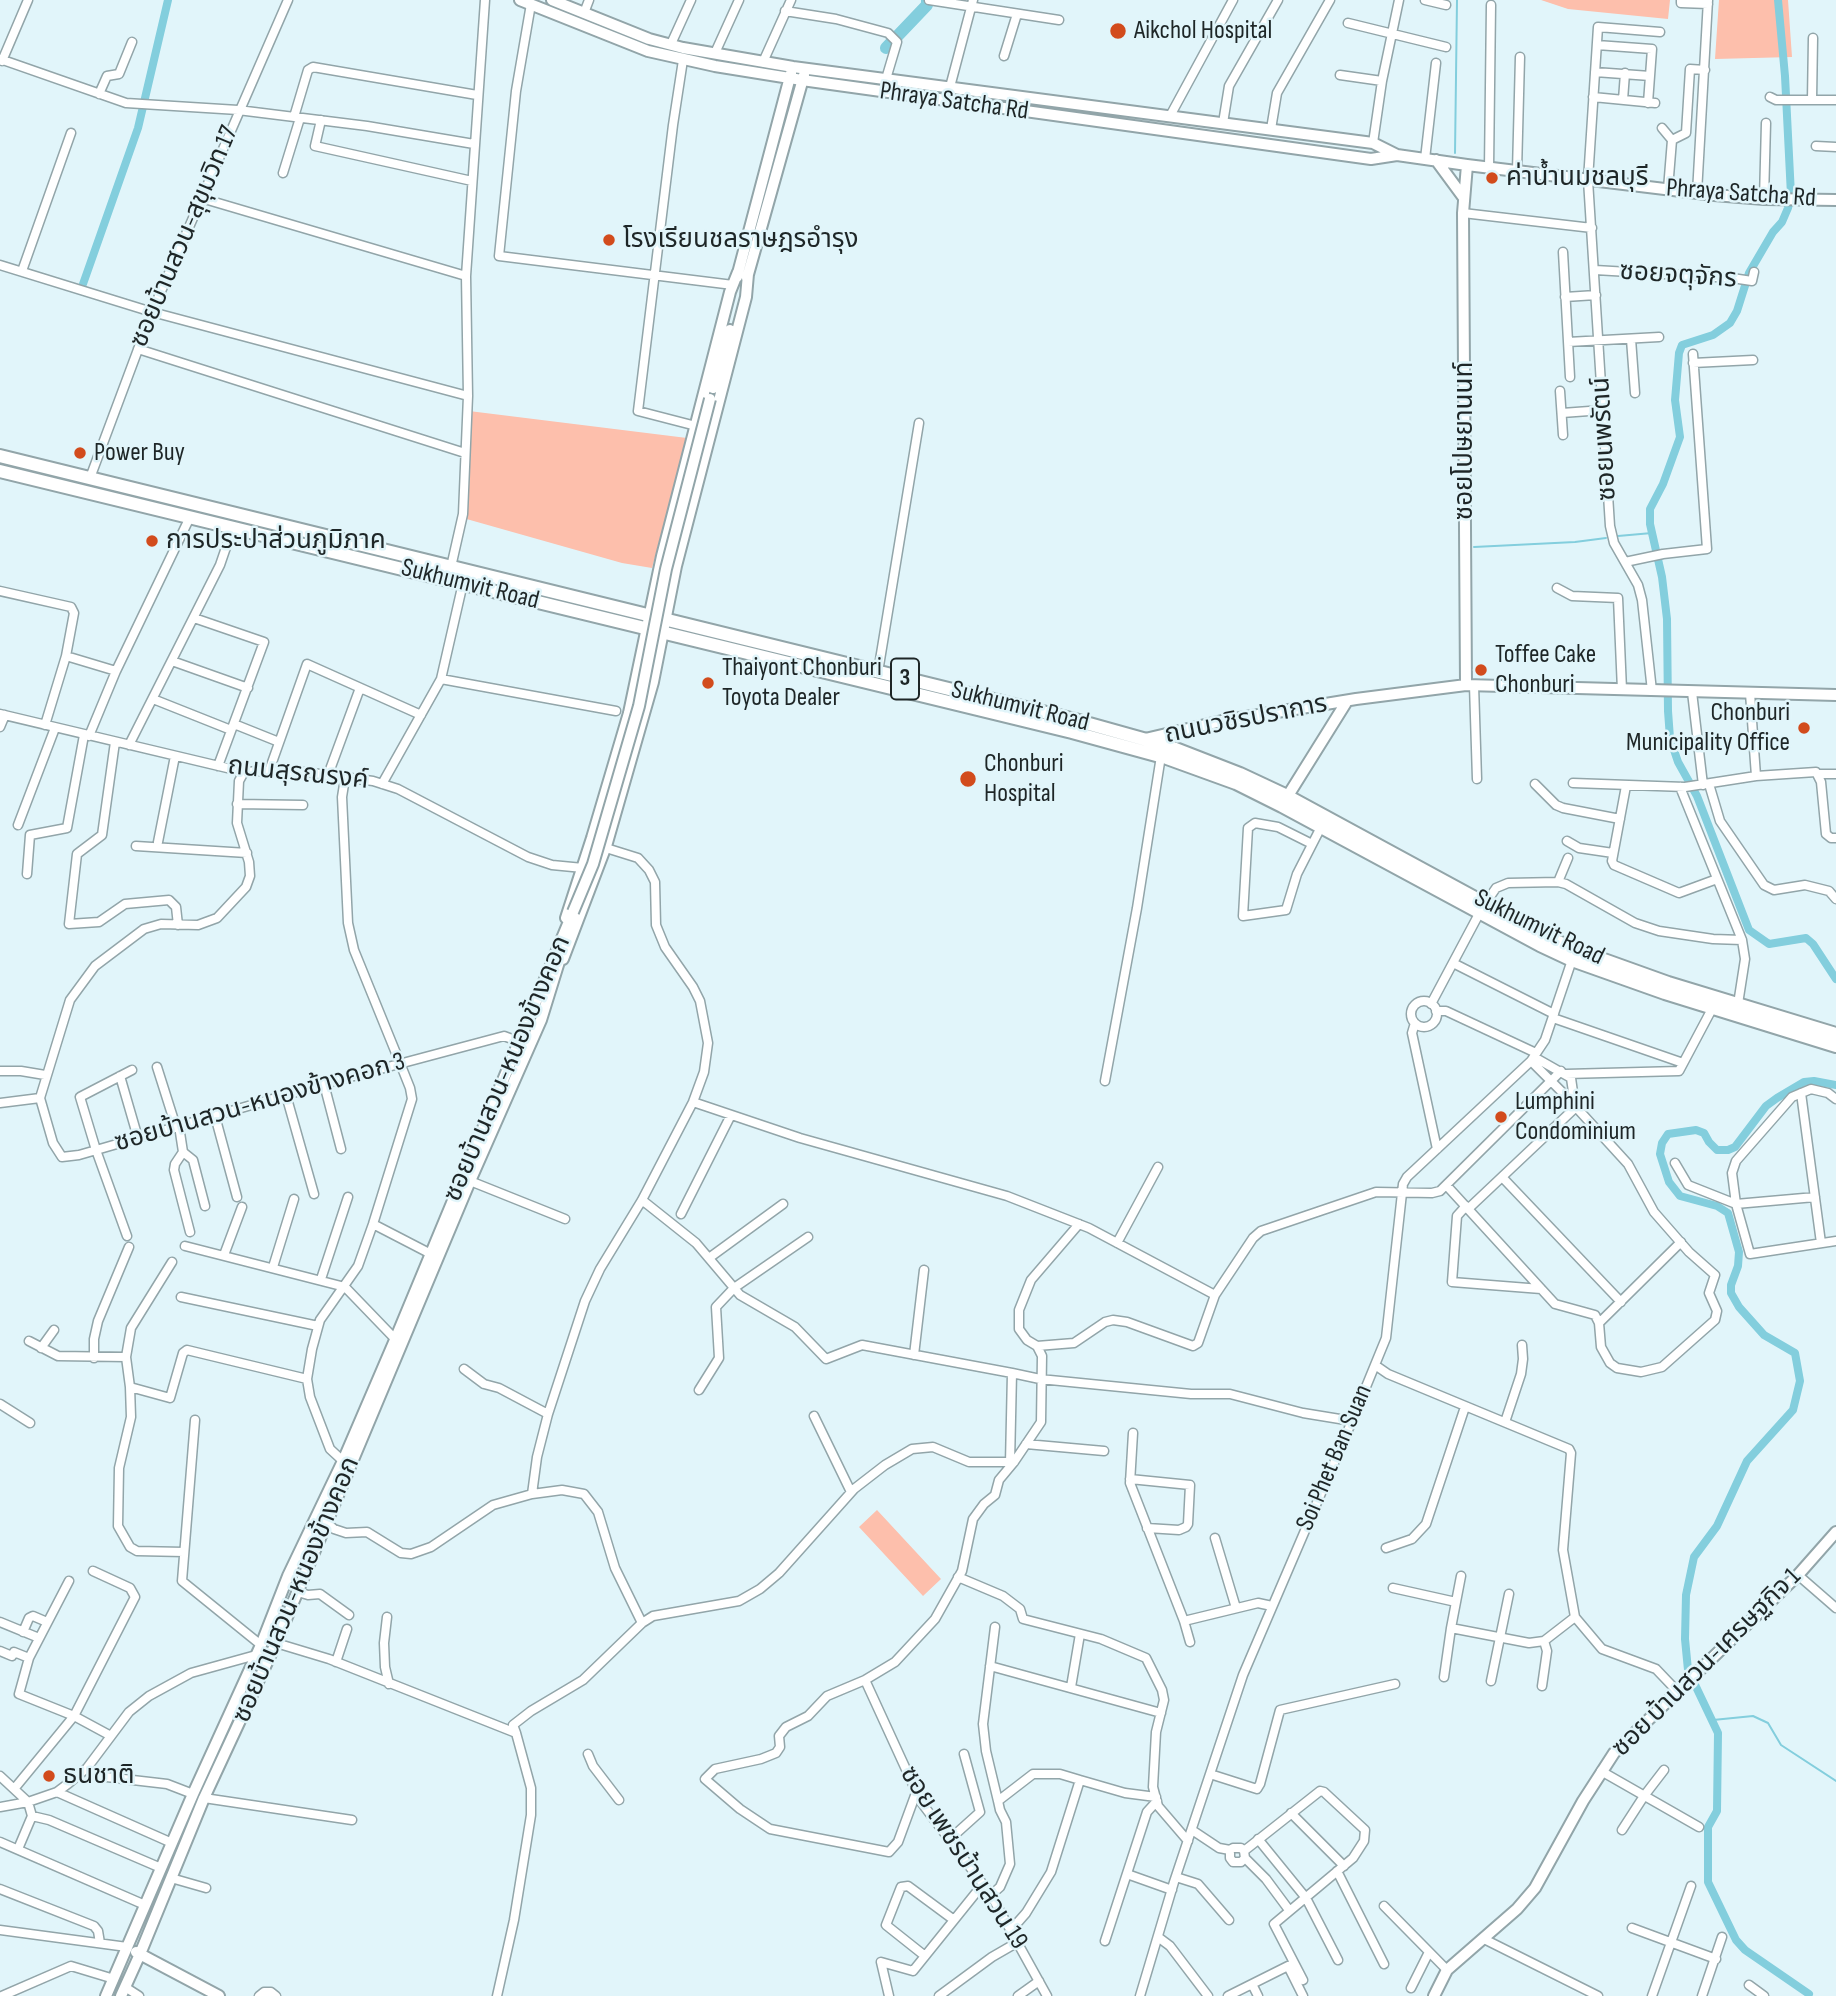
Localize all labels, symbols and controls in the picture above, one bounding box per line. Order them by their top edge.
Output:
place label: Aikchol Hospital [1134,15,1272,47]
marker: Aikchol Hospital [1108,21,1128,41]
street label: Phraya Satcha Rd [878,76,1030,128]
street label: ซอยบ้านสวน-สุขุมวิท 17 [124,122,246,352]
place label: ค่าน้ำนมชลบุรี [1506,162,1648,194]
marker: ค่าน้ำนมชลบุรี [1484,170,1500,186]
street label: Phraya Satcha Rd [1665,173,1817,215]
place label: โรงเรียนชลราษฎรอำรุง [623,224,858,256]
marker: โรงเรียนชลราษฎรอำรุง [601,232,617,248]
street label: ซอยจตุจักร [1618,256,1738,296]
street label: ซอยโปษยานนท์ [1449,362,1481,520]
street label: ซอยนพรัตน์ [1586,376,1624,502]
place label: Power Buy [94,437,185,469]
marker: Power Buy [72,445,88,461]
place label: การประปาส่วนภูมิภาค [166,525,386,557]
marker: การประปาส่วนภูมิภาค [144,533,160,549]
street label: Sukhumvit Road [398,553,542,617]
place label: Toffee Cake Chonburi [1495,639,1596,700]
place label: Thaiyont Chonburi Toyota Dealer [722,652,882,714]
road number: 3 [891,658,919,700]
marker: Toffee Cake Chonburi [1473,662,1489,678]
marker: Thaiyont Chonburi Toyota Dealer [700,675,716,691]
street label: Sukhumvit Road [948,675,1092,739]
street label: ถนนวชิรปราการ [1162,689,1330,751]
place label: Chonburi Municipality Office [1626,697,1790,758]
marker: Chonburi Municipality Office [1796,720,1812,736]
place label: Chonburi Hospital [984,748,1064,810]
street label: ถนนสุรณรงค์ [226,751,370,797]
marker: Chonburi Hospital [958,769,978,789]
street label: Sukhumvit Road [1469,883,1609,973]
street label: ซอยบ้านสวน-หนองข้างคอก [438,931,578,1207]
street label: ซอยบ้านสวน-หนองข้างคอก 3 [111,1047,409,1159]
place label: Lumphini Condominium [1515,1086,1636,1148]
marker: Lumphini Condominium [1493,1109,1509,1125]
street label: Soi Phet Ban Suan [1290,1380,1380,1536]
street label: ซอยบ้านสวน-หนองข้างคอก [227,1452,367,1728]
street label: ซอย บ้านสวน-เศรษฐกิจ 1 [1606,1562,1808,1764]
place label: ธนชาติ [63,1760,134,1792]
street label: ซอย เพชรบ้านสวน 19 [892,1761,1034,1955]
marker: ธนชาติ [41,1768,57,1784]

